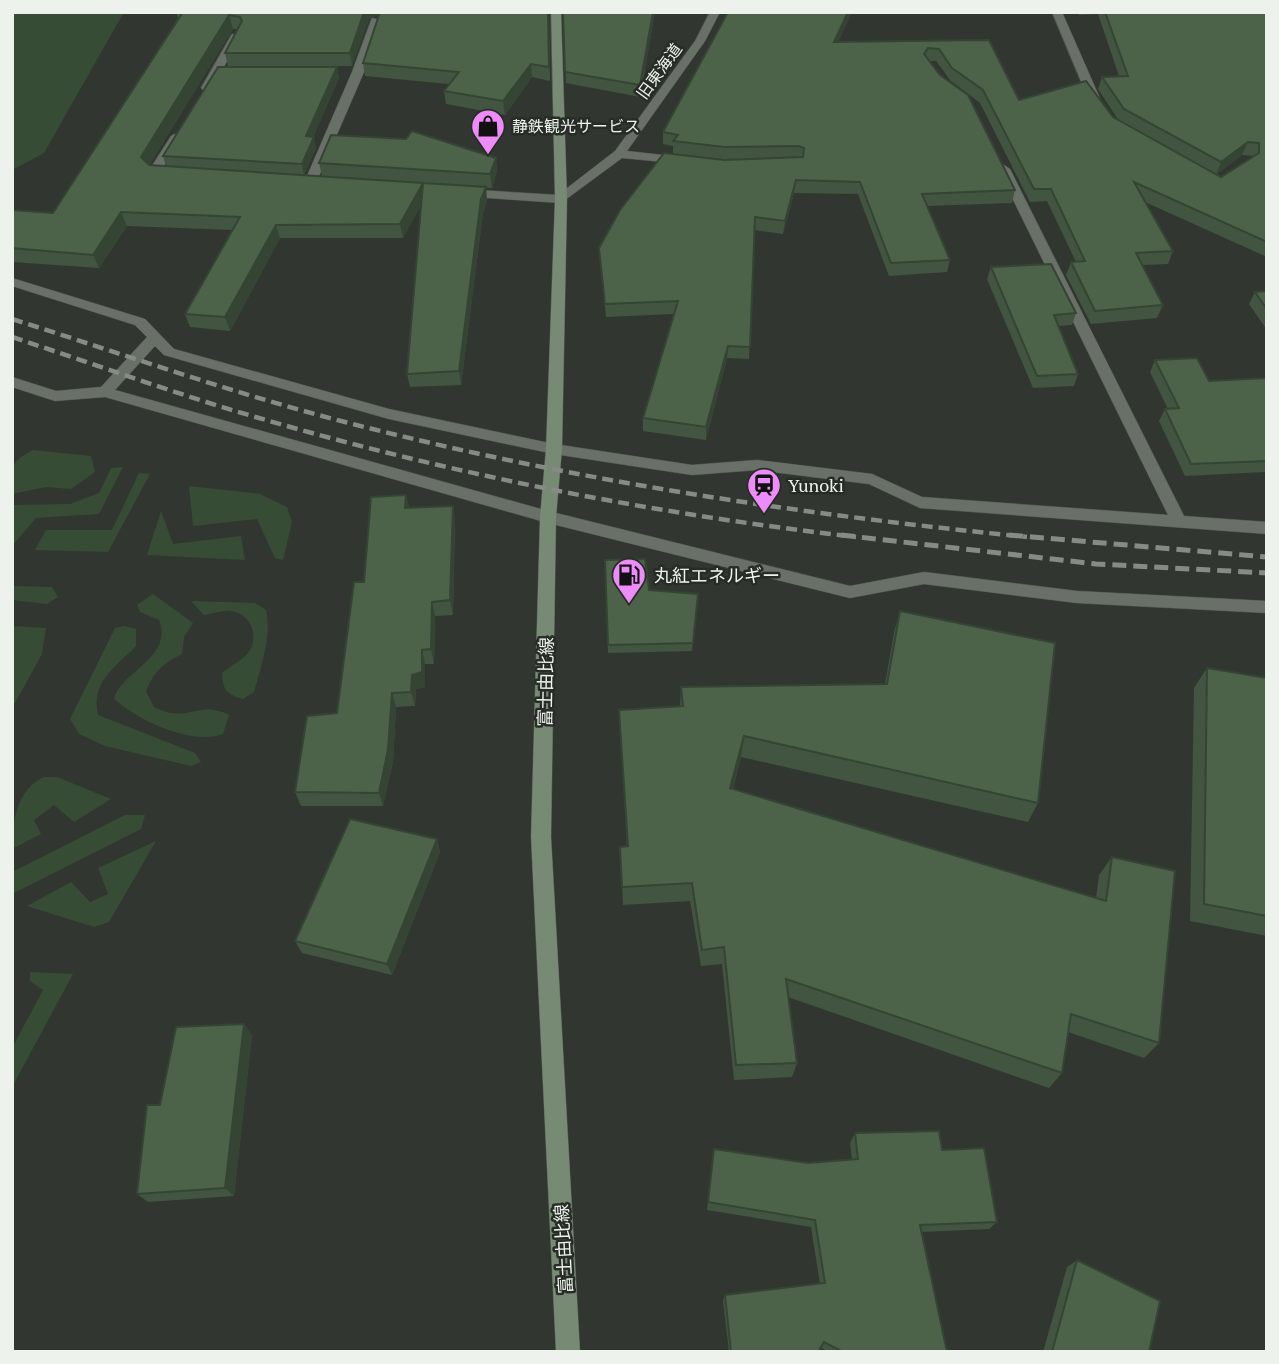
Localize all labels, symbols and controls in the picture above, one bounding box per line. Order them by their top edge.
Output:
street label: 旧東海道 [631,39,687,103]
shop icon: 静鉄観光サービス [469,107,507,156]
place label: 静鉄観光サービス [512,115,640,137]
station icon: Yunoki [745,466,783,515]
place label: Yunoki [788,473,844,497]
fuel station icon: 丸紅エネルギー [610,556,648,605]
place label: 丸紅エネルギー [654,563,780,587]
street label: 富士由比線 [532,637,558,727]
street label: 富士由比線 [549,1203,577,1295]

